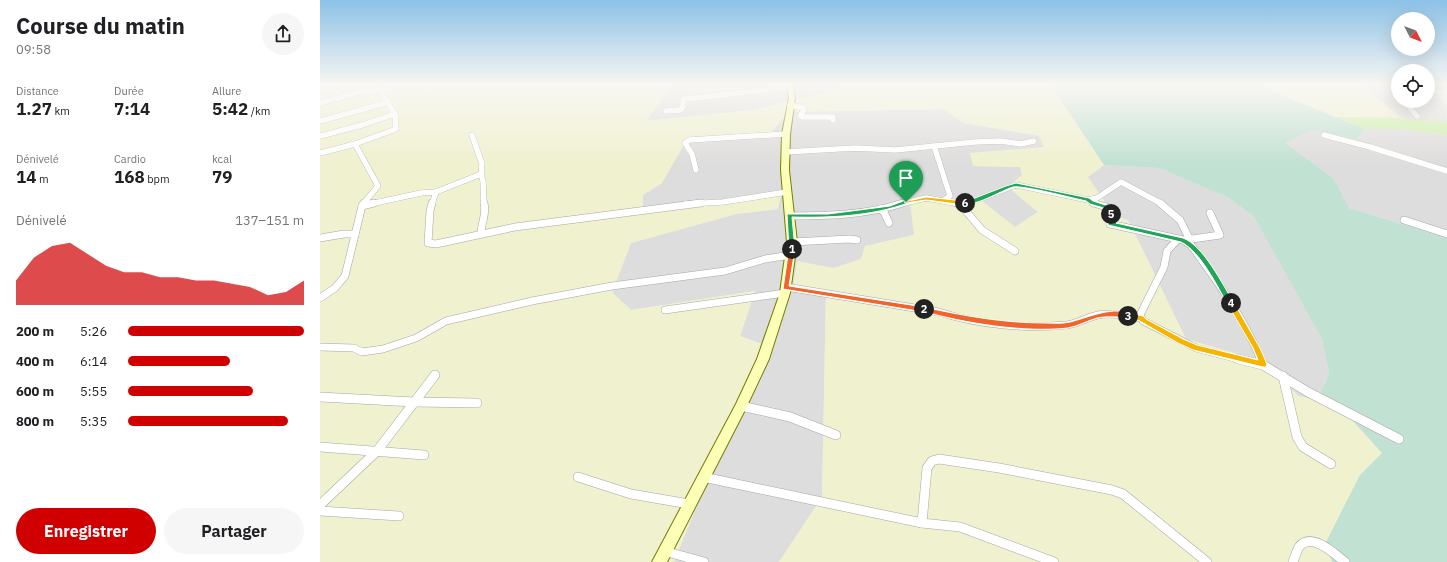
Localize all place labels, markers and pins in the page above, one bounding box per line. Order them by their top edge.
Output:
pin [889,161,923,202]
pin: 6 [955,193,975,213]
pin: 5 [1101,204,1121,224]
pin: 1 [782,239,802,259]
pin: 4 [1221,293,1241,313]
pin: 2 [914,299,934,319]
pin: 3 [1118,306,1138,326]

